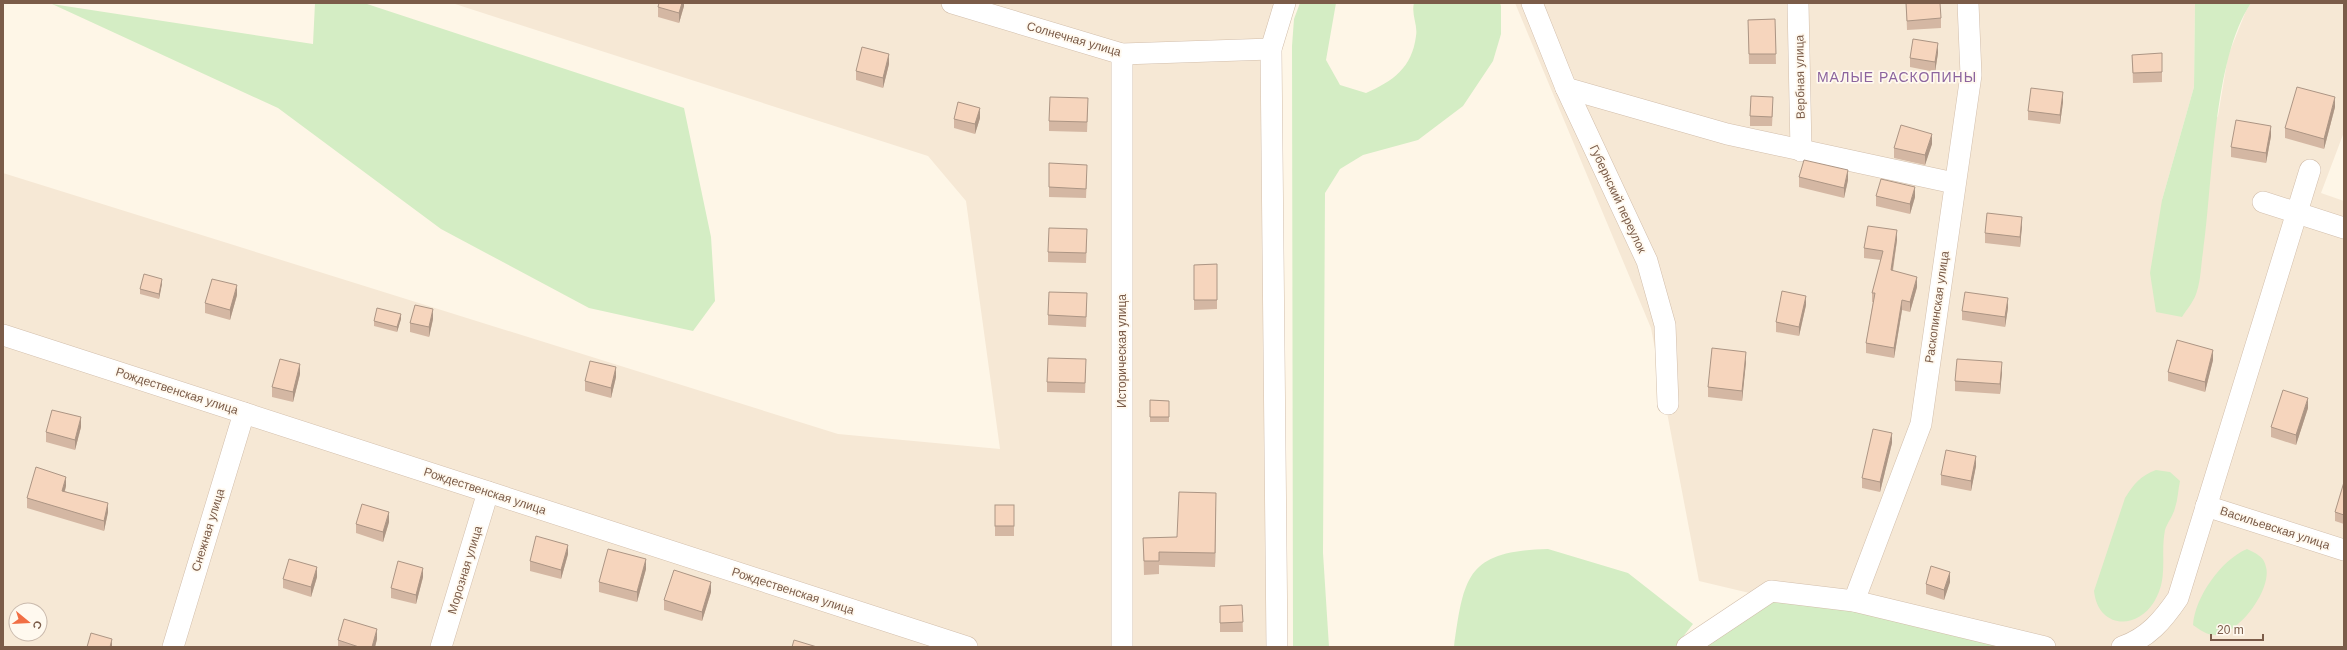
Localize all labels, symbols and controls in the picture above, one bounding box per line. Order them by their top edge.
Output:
street label: Солнечная улица [1025,19,1123,59]
street label: Вербная улица [1792,34,1808,119]
district label: МАЛЫЕ РАСКОПИНЫ [1817,69,1977,85]
street label: Губернский переулок [1587,143,1650,256]
street label: Раскопинская улица [1922,250,1952,364]
street label: Историческая улица [1115,294,1129,408]
street label: Рождественская улица [114,365,240,417]
street label: Рождественская улица [422,465,548,517]
street label: Снежная улица [189,487,227,573]
street label: Васильевская улица [2218,504,2332,552]
street label: Морозная улица [445,524,485,616]
street label: Рождественская улица [730,565,856,617]
north arrow [8,602,48,642]
scale bar [2211,616,2263,642]
text: С [31,619,44,631]
text: 20 m [2217,623,2244,637]

